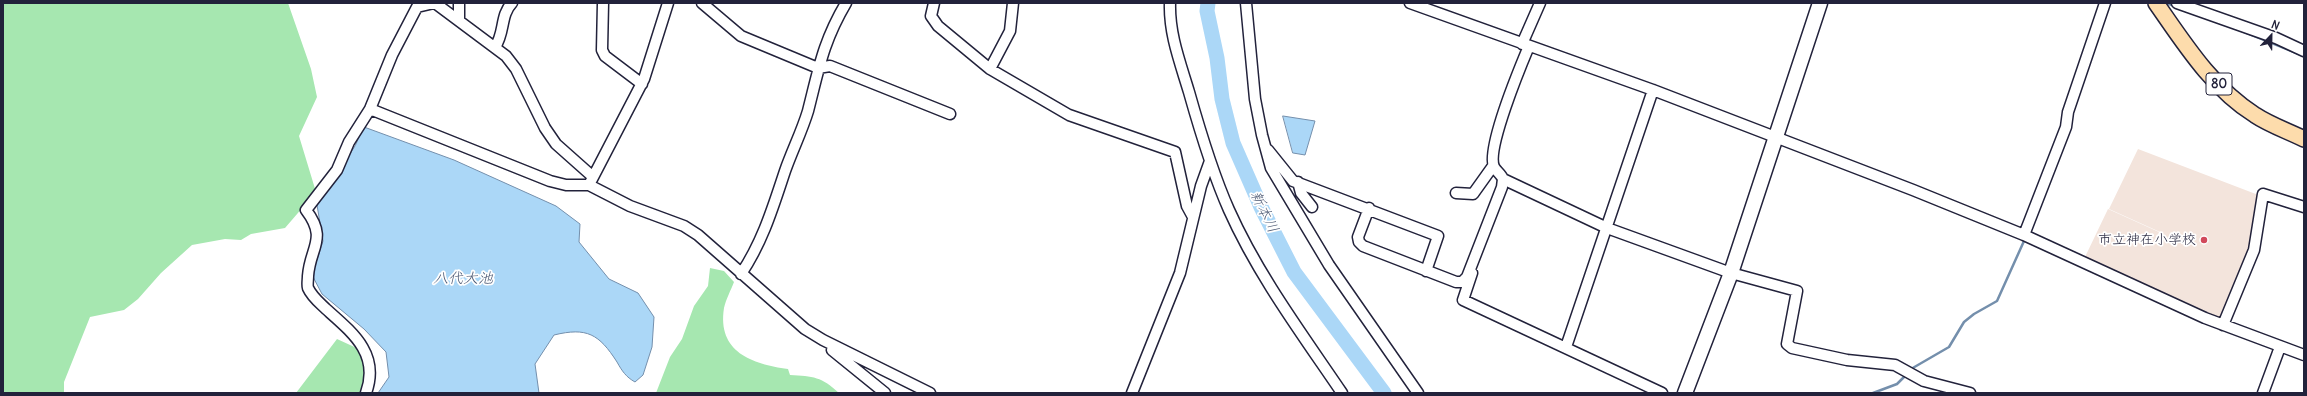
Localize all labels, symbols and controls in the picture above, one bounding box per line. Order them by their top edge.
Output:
north arrow [2251,16,2291,56]
text: N [2269,17,2282,33]
road number: 80 [2206,73,2232,95]
water label: 新本川 [1246,188,1282,236]
place label: 市立神在小学校 [2098,232,2196,248]
marker: 市立神在小学校 [2199,235,2209,245]
water label: 八代大池 [433,270,493,288]

